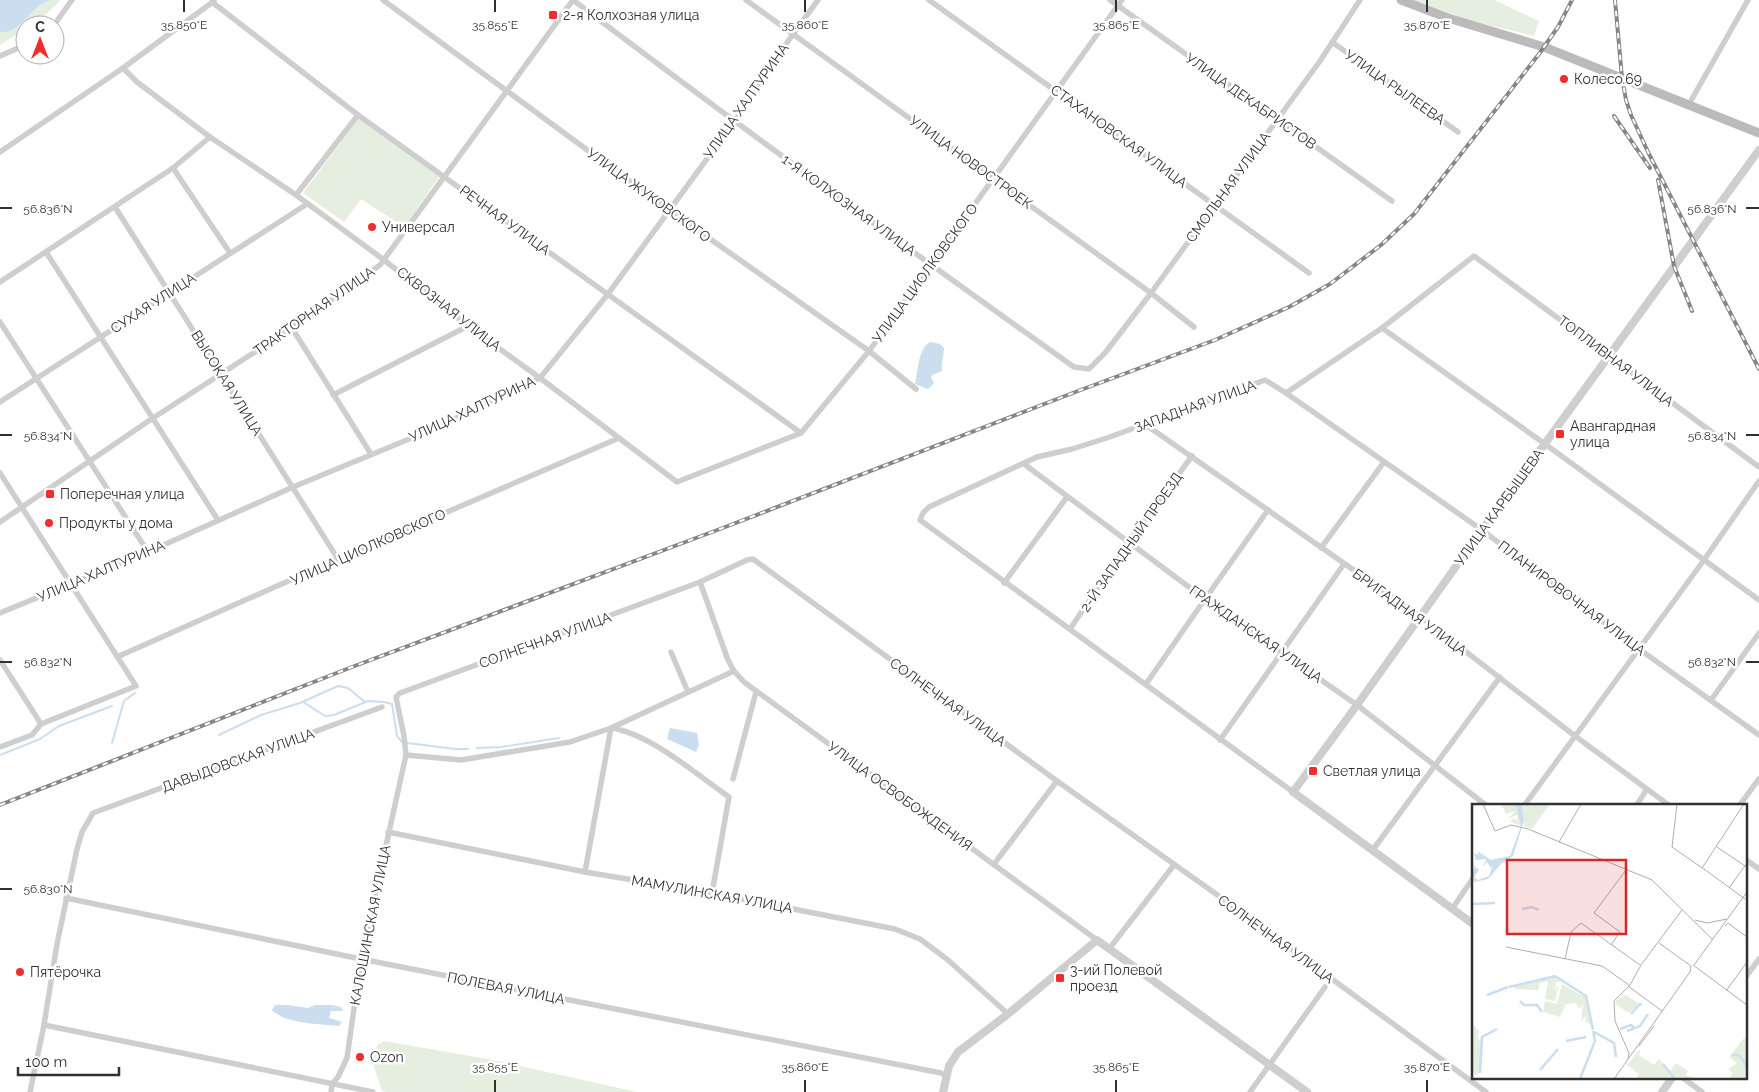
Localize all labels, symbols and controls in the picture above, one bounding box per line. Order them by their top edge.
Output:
place label: 2-я Колхозная улица [563,7,699,23]
marker: 2-я Колхозная улица [547,9,559,21]
north arrow [15,15,65,65]
text: 35.850°E [161,18,207,32]
text: 35.855°E [472,18,518,32]
text: 35.860°E [781,18,829,32]
text: 35.865°E [1093,18,1139,32]
text: 35.870°E [1404,18,1450,32]
text: С [35,19,45,35]
street label: УЛИЦА ХАЛТУРИНА [700,40,792,162]
street label: УЛИЦА РЫЛЕЕВА [1342,46,1449,128]
street label: УЛИЦА ДЕКАБРИСТОВ [1183,50,1319,152]
place label: Колесо.69 [1574,71,1642,87]
marker: Колесо.69 [1558,73,1570,85]
street label: СТАХАНОВСКАЯ УЛИЦА [1048,81,1191,191]
street label: УЛИЦА НОВОСТРОЕК [907,112,1036,212]
street label: СМОЛЬНАЯ УЛИЦА [1183,128,1274,245]
street label: УЛИЦА ЖУКОВСКОГО [584,145,714,245]
street label: 1-Я КОЛХОЗНАЯ УЛИЦА [779,151,920,259]
street label: РЕЧНАЯ УЛИЦА [457,182,554,258]
street label: УЛИЦА ЦИОЛКОВСКОГО [869,200,981,346]
text: 56.836°N [23,202,73,216]
text: 56.836°N [1687,202,1737,216]
place label: Универсал [382,219,455,235]
marker: Универсал [366,221,378,233]
street label: ТРАКТОРНАЯ УЛИЦА [251,263,378,359]
street label: СКВОЗНАЯ УЛИЦА [394,263,505,355]
street label: СУХАЯ УЛИЦА [107,269,199,336]
street label: ТОПЛИВНАЯ УЛИЦА [1555,312,1677,410]
street label: ВЫСОКАЯ УЛИЦА [188,327,266,439]
street label: УЛИЦА ХАЛТУРИНА [406,373,538,445]
street label: ЗАПАДНАЯ УЛИЦА [1132,376,1259,435]
place label: Авангардная улица [1570,418,1656,450]
marker: Авангардная улица [1554,428,1566,440]
text: 56.834°N [24,429,72,443]
text: 56.834°N [1688,429,1736,443]
street label: УЛИЦА КАРБЫШЕВА [1451,445,1547,569]
street label: 2-Й ЗАПАДНЫЙ ПРОЕЗД [1076,469,1185,615]
place label: Поперечная улица [60,486,184,502]
marker: Поперечная улица [44,488,56,500]
street label: УЛИЦА ЦИОЛКОВСКОГО [288,505,448,589]
place label: Продукты у дома [59,515,173,531]
marker: Продукты у дома [43,517,55,529]
street label: УЛИЦА ХАЛТУРИНА [35,537,168,605]
street label: ПЛАНИРОВОЧНАЯ УЛИЦА [1495,537,1649,659]
street label: БРИГАДНАЯ УЛИЦА [1350,565,1471,659]
street label: ГРАЖДАНСКАЯ УЛИЦА [1187,582,1326,686]
street label: СОЛНЕЧНАЯ УЛИЦА [477,608,614,671]
text: 56.832°N [24,655,72,669]
street label: СОЛНЕЧНАЯ УЛИЦА [887,655,1010,750]
text: 56.832°N [1688,655,1736,669]
street label: ДАВЫДОВСКАЯ УЛИЦА [160,725,317,795]
street label: УЛИЦА ОСВОБОЖДЕНИЯ [825,738,975,854]
place label: Светлая улица [1323,763,1421,779]
marker: Светлая улица [1307,765,1319,777]
inset map [1472,804,1746,1080]
street label: КАЛОШИНСКАЯ УЛИЦА [347,843,393,1006]
street label: МАМУЛИНСКАЯ УЛИЦА [630,872,794,916]
text: 56.830°N [23,882,73,896]
street label: СОЛНЕЧНАЯ УЛИЦА [1215,892,1338,987]
place label: 3-ий Полевой проезд [1070,962,1162,994]
place label: Пятёрочка [30,964,101,980]
marker: Пятёрочка [14,966,26,978]
street label: ПОЛЕВАЯ УЛИЦА [446,969,567,1007]
marker: 3-ий Полевой проезд [1054,972,1066,984]
scale bar [18,1044,119,1076]
place label: Ozon [370,1049,404,1065]
marker: Ozon [354,1051,366,1063]
text: 100 m [25,1053,67,1071]
text: 35.855°E [472,1060,518,1074]
text: 35.860°E [781,1060,829,1074]
text: 35.865°E [1093,1060,1139,1074]
text: 35.870°E [1404,1060,1450,1074]

